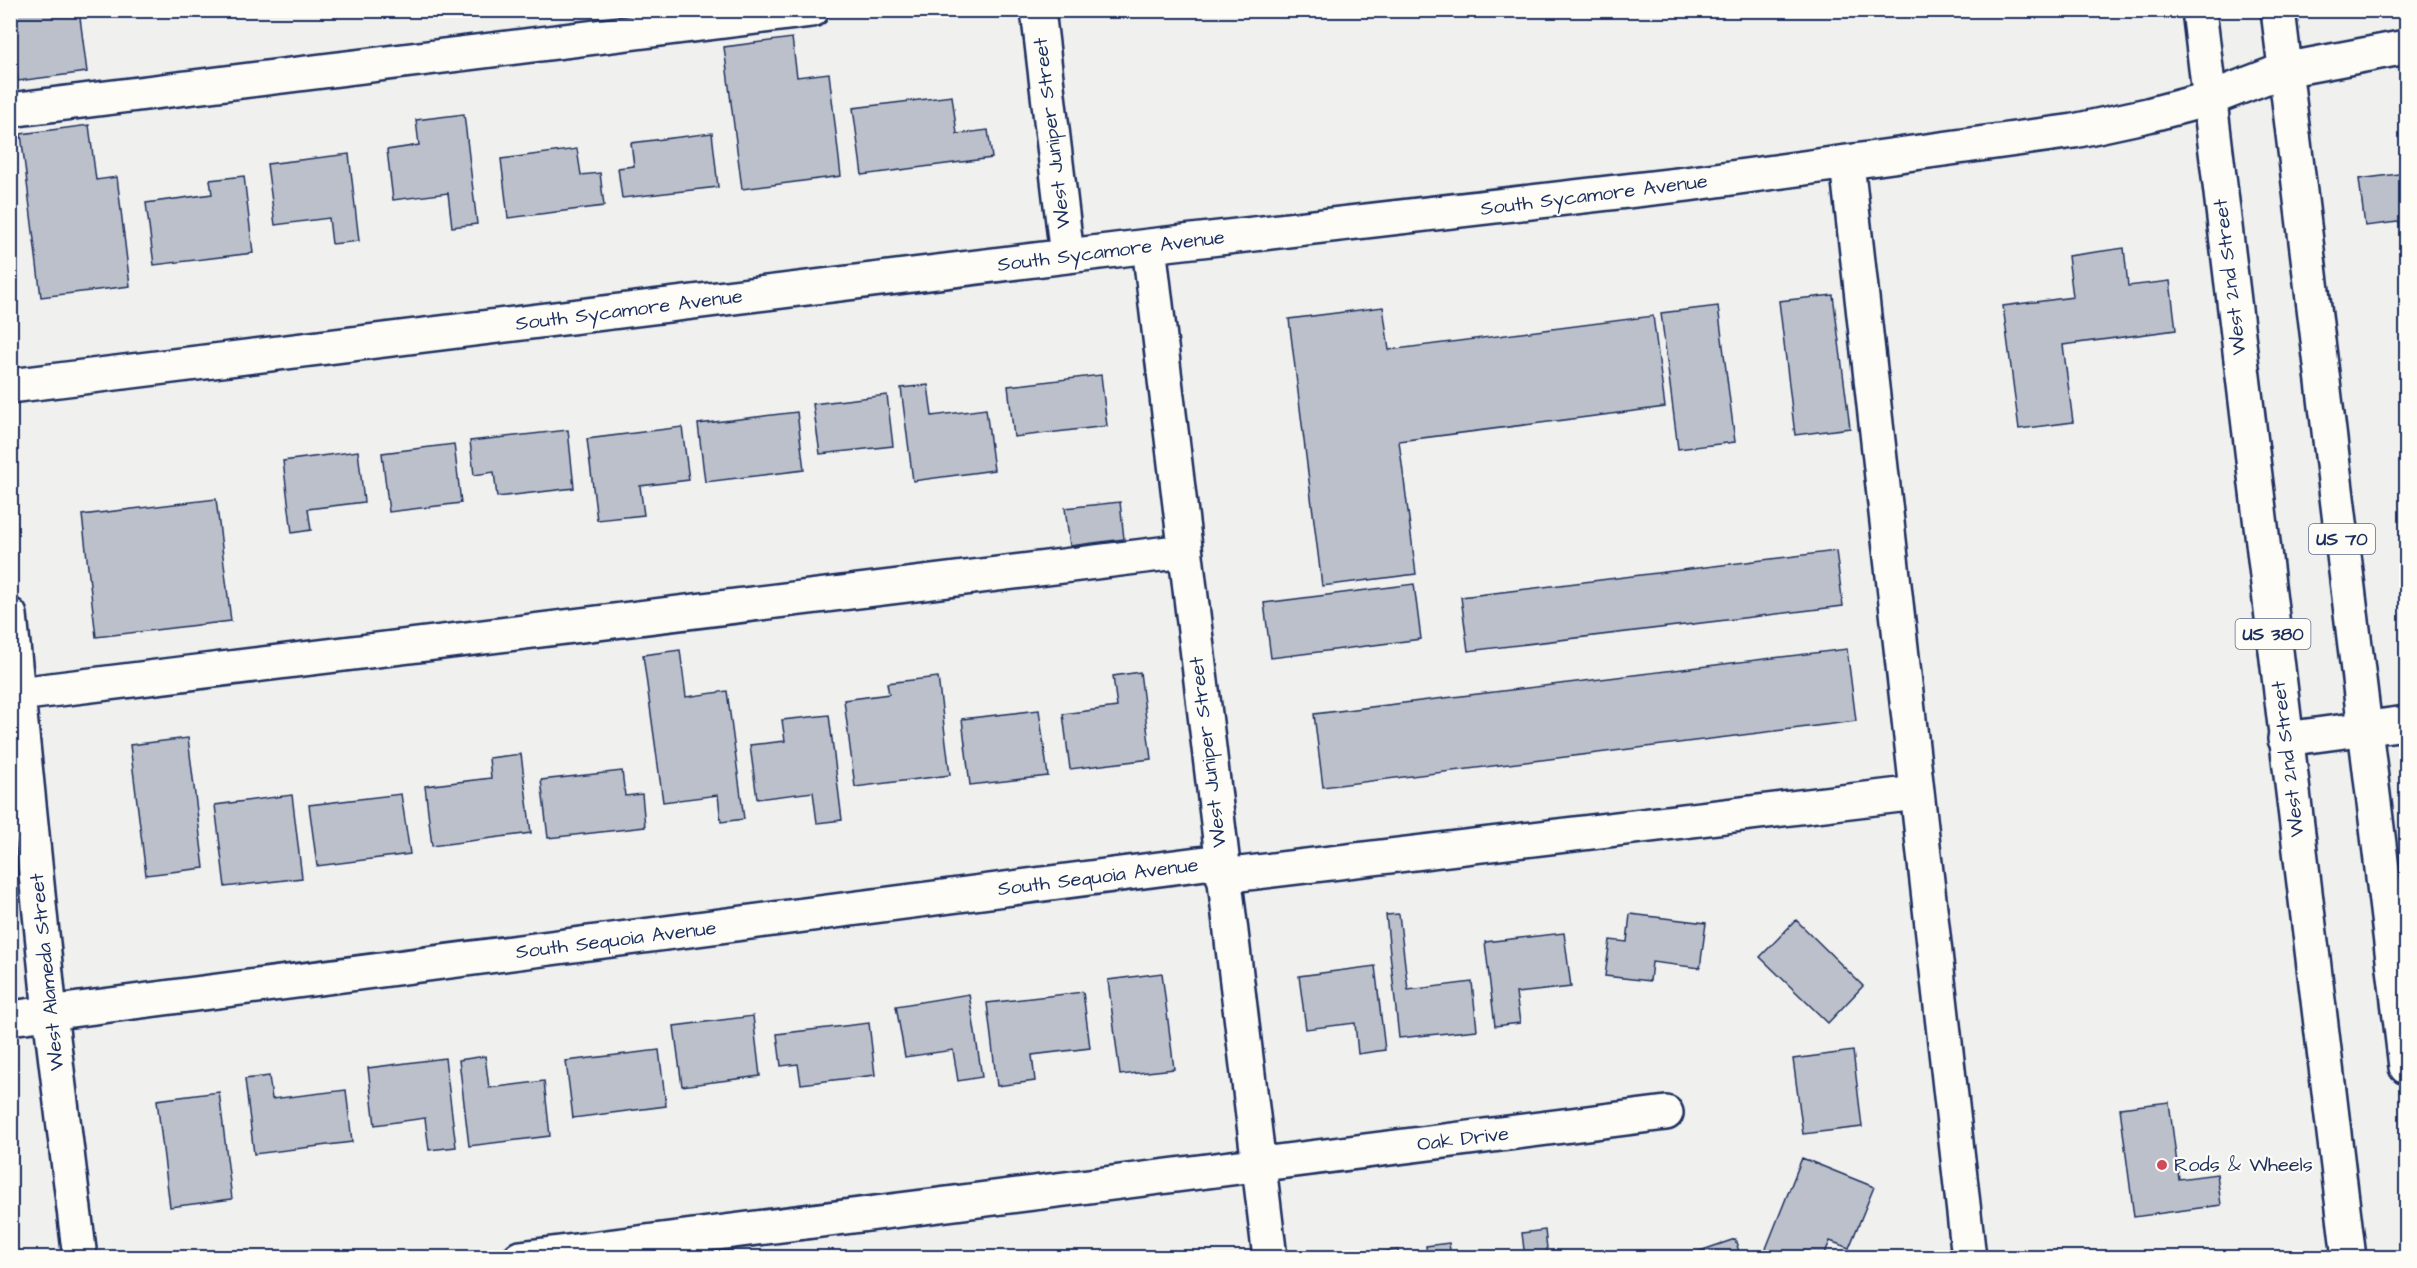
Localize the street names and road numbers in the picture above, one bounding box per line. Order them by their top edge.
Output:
street label: West Juniper Street [1026,36,1078,230]
street label: South Sycamore Avenue [1479,167,1709,224]
street label: West 2nd Street [2207,197,2253,357]
street label: South Sycamore Avenue [996,223,1226,280]
street label: South Sycamore Avenue [514,282,744,339]
road number: US 70 [2309,524,2375,554]
road number: US 380 [2236,619,2310,649]
street label: West Juniper Street [1182,655,1234,849]
street label: West 2nd Street [2265,679,2311,839]
street label: South Sequoia Avenue [996,851,1200,903]
street label: West Alameda Street [23,872,71,1072]
street label: South Sequoia Avenue [514,914,718,966]
street label: Oak Drive [1416,1119,1511,1159]

